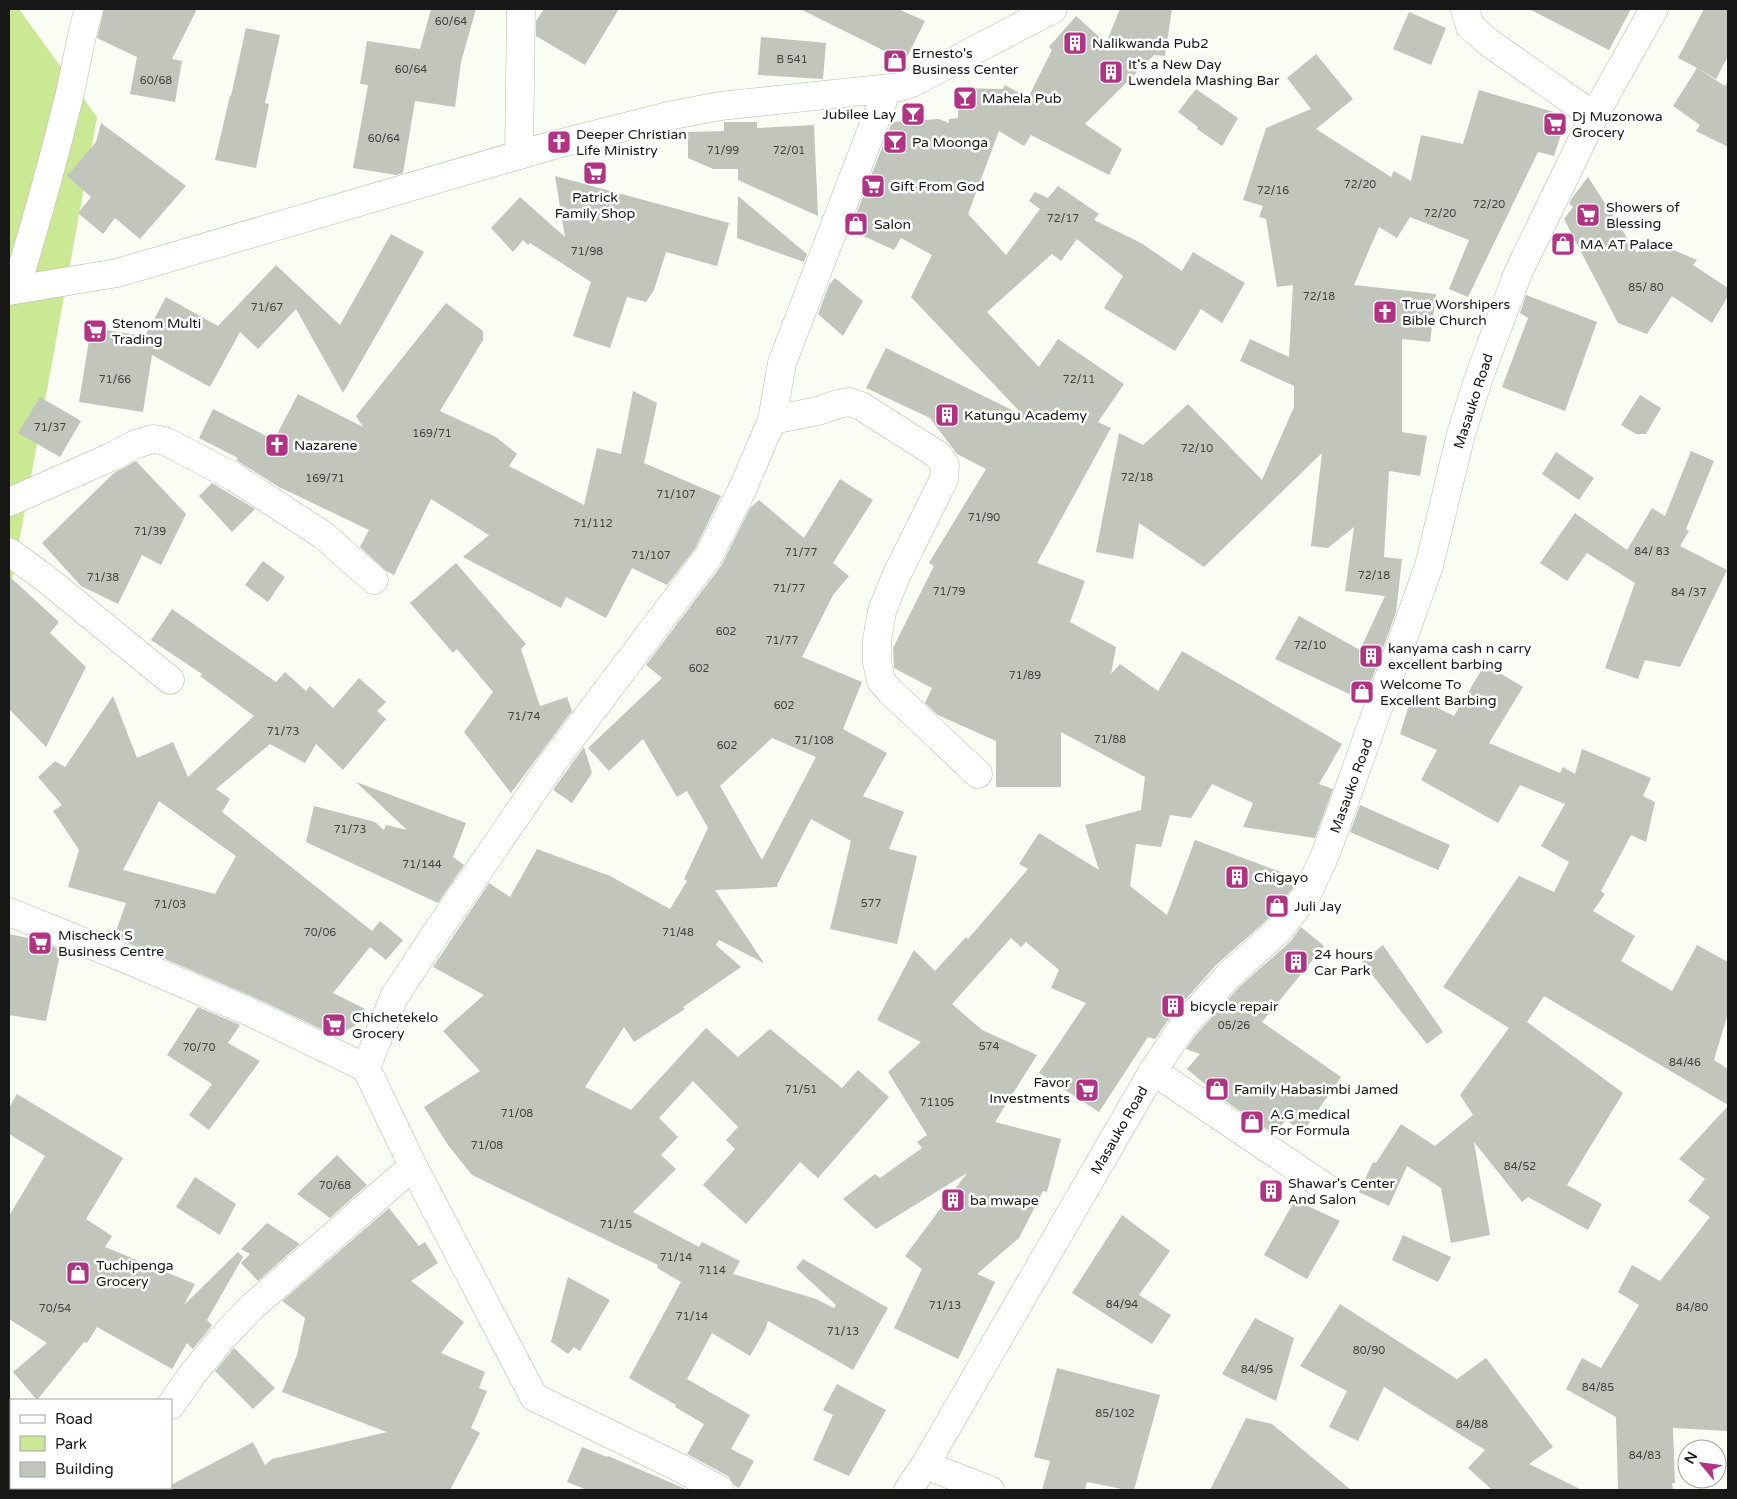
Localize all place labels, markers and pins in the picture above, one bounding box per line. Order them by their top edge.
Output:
building icon: Nalikwanda Pub2 [1062,30,1088,56]
place label: Nalikwanda Pub2 [1092,35,1209,52]
place label: Ernesto's Business Center [912,45,1019,78]
shop icon: Ernesto's Business Center [882,48,908,74]
place label: It's a New Day Lwendela Mashing Bar [1128,56,1280,89]
building icon: It's a New Day Lwendela Mashing Bar [1098,59,1124,85]
bar icon: Mahela Pub [952,85,978,111]
place label: Mahela Pub [982,90,1062,107]
bar icon: Jubilee Lay [900,101,926,127]
place label: Jubilee Lay [822,106,896,123]
place label: Dj Muzonowa Grocery [1572,108,1663,141]
supermarket icon: Dj Muzonowa Grocery [1542,111,1568,137]
place label: Deeper Christian Life Ministry [576,126,687,159]
church icon: Deeper Christian Life Ministry [546,129,572,155]
bar icon: Pa Moonga [882,129,908,155]
place label: Pa Moonga [912,134,988,151]
supermarket icon: Patrick Family Shop [582,160,608,186]
supermarket icon: Gift From God [860,173,886,199]
place label: Gift From God [890,178,985,195]
place label: Patrick Family Shop [555,189,636,222]
place label: Showers of Blessing [1606,199,1681,232]
supermarket icon: Showers of Blessing [1575,202,1601,228]
shop icon: Salon [843,211,869,237]
place label: Salon [874,216,911,233]
shop icon: MA AT Palace [1550,231,1576,257]
place label: MA AT Palace [1580,236,1673,253]
place label: True Worshipers Bible Church [1402,296,1510,329]
church icon: True Worshipers Bible Church [1372,299,1398,325]
place label: Stenom Multi Trading [112,315,201,348]
supermarket icon: Stenom Multi Trading [82,318,108,344]
building icon: Katungu Academy [934,402,960,428]
place label: Katungu Academy [964,407,1088,424]
church icon: Nazarene [264,432,290,458]
place label: Nazarene [294,437,358,454]
place label: kanyama cash n carry excellent barbing [1388,640,1532,673]
building icon: kanyama cash n carry excellent barbing [1358,643,1384,669]
place label: Welcome To Excellent Barbing [1380,676,1497,709]
shop icon: Welcome To Excellent Barbing [1349,679,1375,705]
building icon: Chigayo [1224,864,1250,890]
place label: Chigayo [1254,869,1308,886]
shop icon: Juli Jay [1264,893,1290,919]
place label: Juli Jay [1294,898,1342,915]
place label: Mischeck S Business Centre [58,927,164,960]
supermarket icon: Mischeck S Business Centre [27,930,53,956]
place label: 24 hours Car Park [1314,946,1373,979]
building icon: 24 hours Car Park [1283,949,1309,975]
building icon: bicycle repair [1160,993,1186,1019]
place label: bicycle repair [1190,998,1279,1015]
place label: Chichetekelo Grocery [352,1009,438,1042]
supermarket icon: Chichetekelo Grocery [321,1012,347,1038]
place label: Favor Investments [989,1074,1071,1107]
shop icon: Family Habasimbi Jamed [1204,1076,1230,1102]
supermarket icon: Favor Investments [1074,1077,1100,1103]
place label: Family Habasimbi Jamed [1234,1081,1398,1098]
place label: A.G medical For Formula [1270,1106,1350,1139]
shop icon: A.G medical For Formula [1239,1109,1265,1135]
place label: Shawar's Center And Salon [1288,1175,1395,1208]
building icon: Shawar's Center And Salon [1258,1178,1284,1204]
building icon: ba mwape [940,1187,966,1213]
place label: ba mwape [970,1192,1039,1209]
place label: Tuchipenga Grocery [96,1257,174,1290]
shop icon: Tuchipenga Grocery [65,1260,91,1286]

